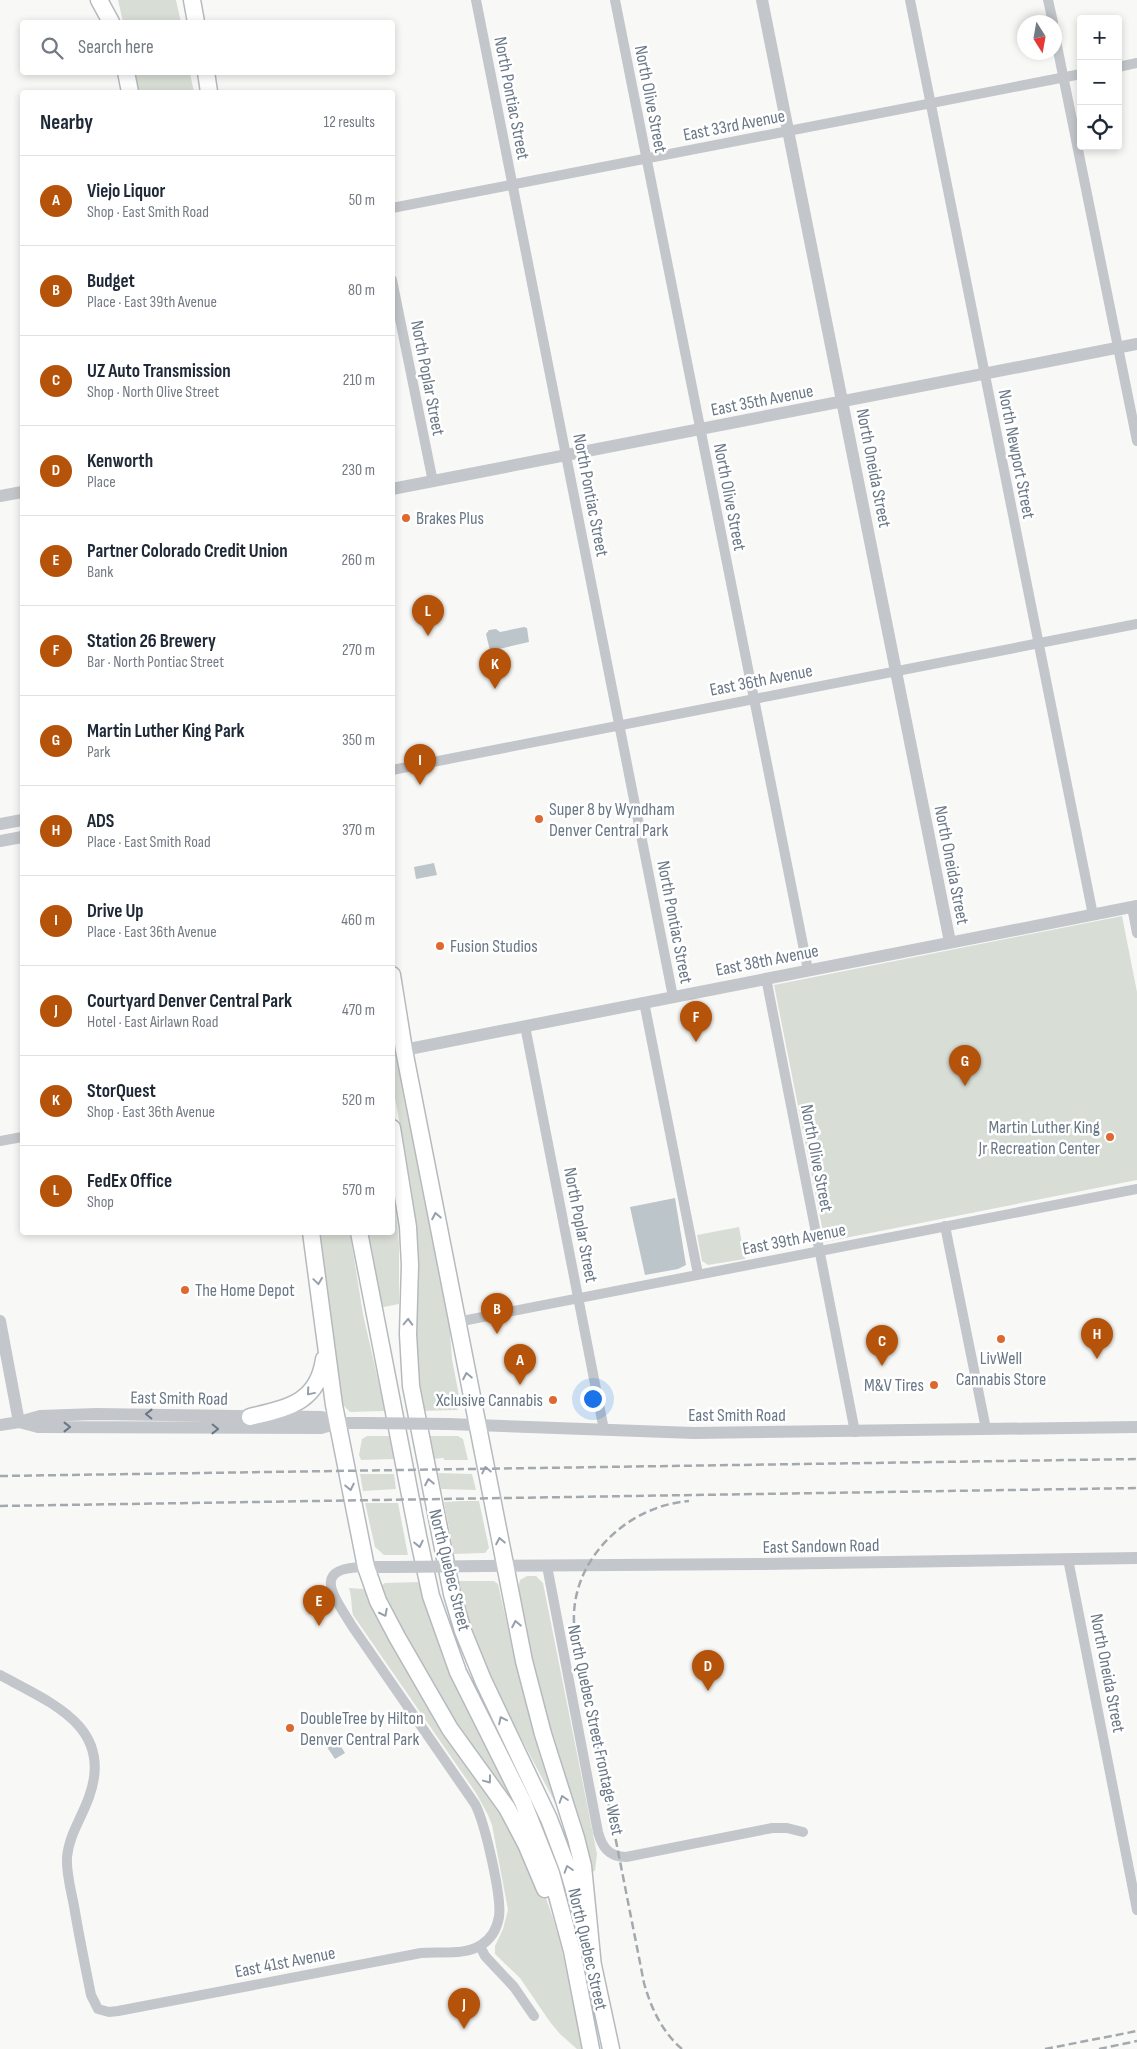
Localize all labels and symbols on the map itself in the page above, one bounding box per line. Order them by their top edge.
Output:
north arrow [1017,15,1062,60]
street label: North Pontiac Street [489,35,534,162]
street label: North Olive Street [630,44,671,155]
street label: East 33rd Avenue [681,105,787,146]
street label: North Poplar Street [406,319,449,438]
street label: East 35th Avenue [709,380,815,421]
street label: North Newport Street [994,388,1039,521]
street label: North Oneida Street [852,407,895,530]
street label: North Pontiac Street [568,432,613,559]
street label: North Olive Street [709,442,750,553]
place label: Brakes Plus [416,508,484,529]
marker: Brakes Plus [400,512,412,524]
pin: L [412,595,444,636]
pin: K [479,648,511,689]
street label: East 36th Avenue [708,660,814,701]
pin: I [404,744,436,785]
place label: Super 8 by Wyndham Denver Central Park [549,799,675,841]
street label: North Oneida Street [930,804,973,927]
marker: Super 8 by Wyndham Denver Central Park [533,813,545,825]
street label: North Pontiac Street [652,859,697,986]
place label: Fusion Studios [450,936,538,957]
marker: Fusion Studios [434,940,446,952]
street label: East 38th Avenue [714,940,820,981]
pin: F [680,1001,712,1042]
pin: G [949,1045,981,1086]
street label: North Olive Street [796,1103,837,1214]
place label: Martin Luther King Jr Recreation Center [978,1117,1100,1159]
marker: Martin Luther King Jr Recreation Center [1104,1131,1116,1143]
street label: North Poplar Street [559,1166,602,1285]
one-way arrow [432,1212,442,1221]
street label: East 39th Avenue [741,1219,847,1260]
one-way arrow [312,1276,322,1285]
place label: The Home Depot [195,1280,295,1301]
marker: The Home Depot [179,1284,191,1296]
pin: B [481,1293,513,1334]
one-way arrow [403,1317,413,1325]
pin: H [1081,1318,1113,1359]
pin: C [866,1325,898,1366]
marker: LivWell Cannabis Store [995,1333,1007,1345]
pin: A [504,1344,536,1385]
place label: LivWell Cannabis Store [956,1348,1046,1390]
one-way arrow [463,1371,473,1380]
place label: M&V Tires [864,1375,924,1396]
marker: M&V Tires [928,1379,940,1391]
one-way arrow [306,1386,315,1395]
your location [580,1386,606,1412]
street label: East Smith Road [130,1387,228,1410]
place label: Xclusive Cannabis [435,1390,543,1411]
marker: Xclusive Cannabis [547,1394,559,1406]
street label: East Smith Road [688,1405,786,1426]
one-way arrow [145,1409,152,1419]
one-way arrow [63,1422,71,1432]
one-way arrow [212,1424,220,1434]
one-way arrow [481,1466,492,1475]
one-way arrow [424,1478,435,1487]
one-way arrow [345,1483,355,1492]
street label: North Quebec Street [424,1507,475,1634]
street label: East Sandown Road [762,1535,880,1558]
one-way arrow [496,1537,506,1546]
one-way arrow [413,1540,424,1549]
pin: E [303,1585,335,1626]
one-way arrow [378,1608,388,1617]
street label: North Oneida Street [1086,1612,1129,1735]
one-way arrow [512,1619,522,1628]
street label: North Quebec Street Frontage West [563,1623,628,1838]
pin: D [692,1650,724,1691]
place label: DoubleTree by Hilton Denver Central Park [300,1708,424,1750]
one-way arrow [498,1716,508,1725]
marker: DoubleTree by Hilton Denver Central Park [284,1722,296,1734]
one-way arrow [482,1774,491,1784]
one-way arrow [559,1795,569,1803]
one-way arrow [563,1865,573,1873]
street label: North Quebec Street [563,1886,612,2013]
street label: East 41st Avenue [233,1942,337,1982]
pin: J [448,1988,480,2029]

